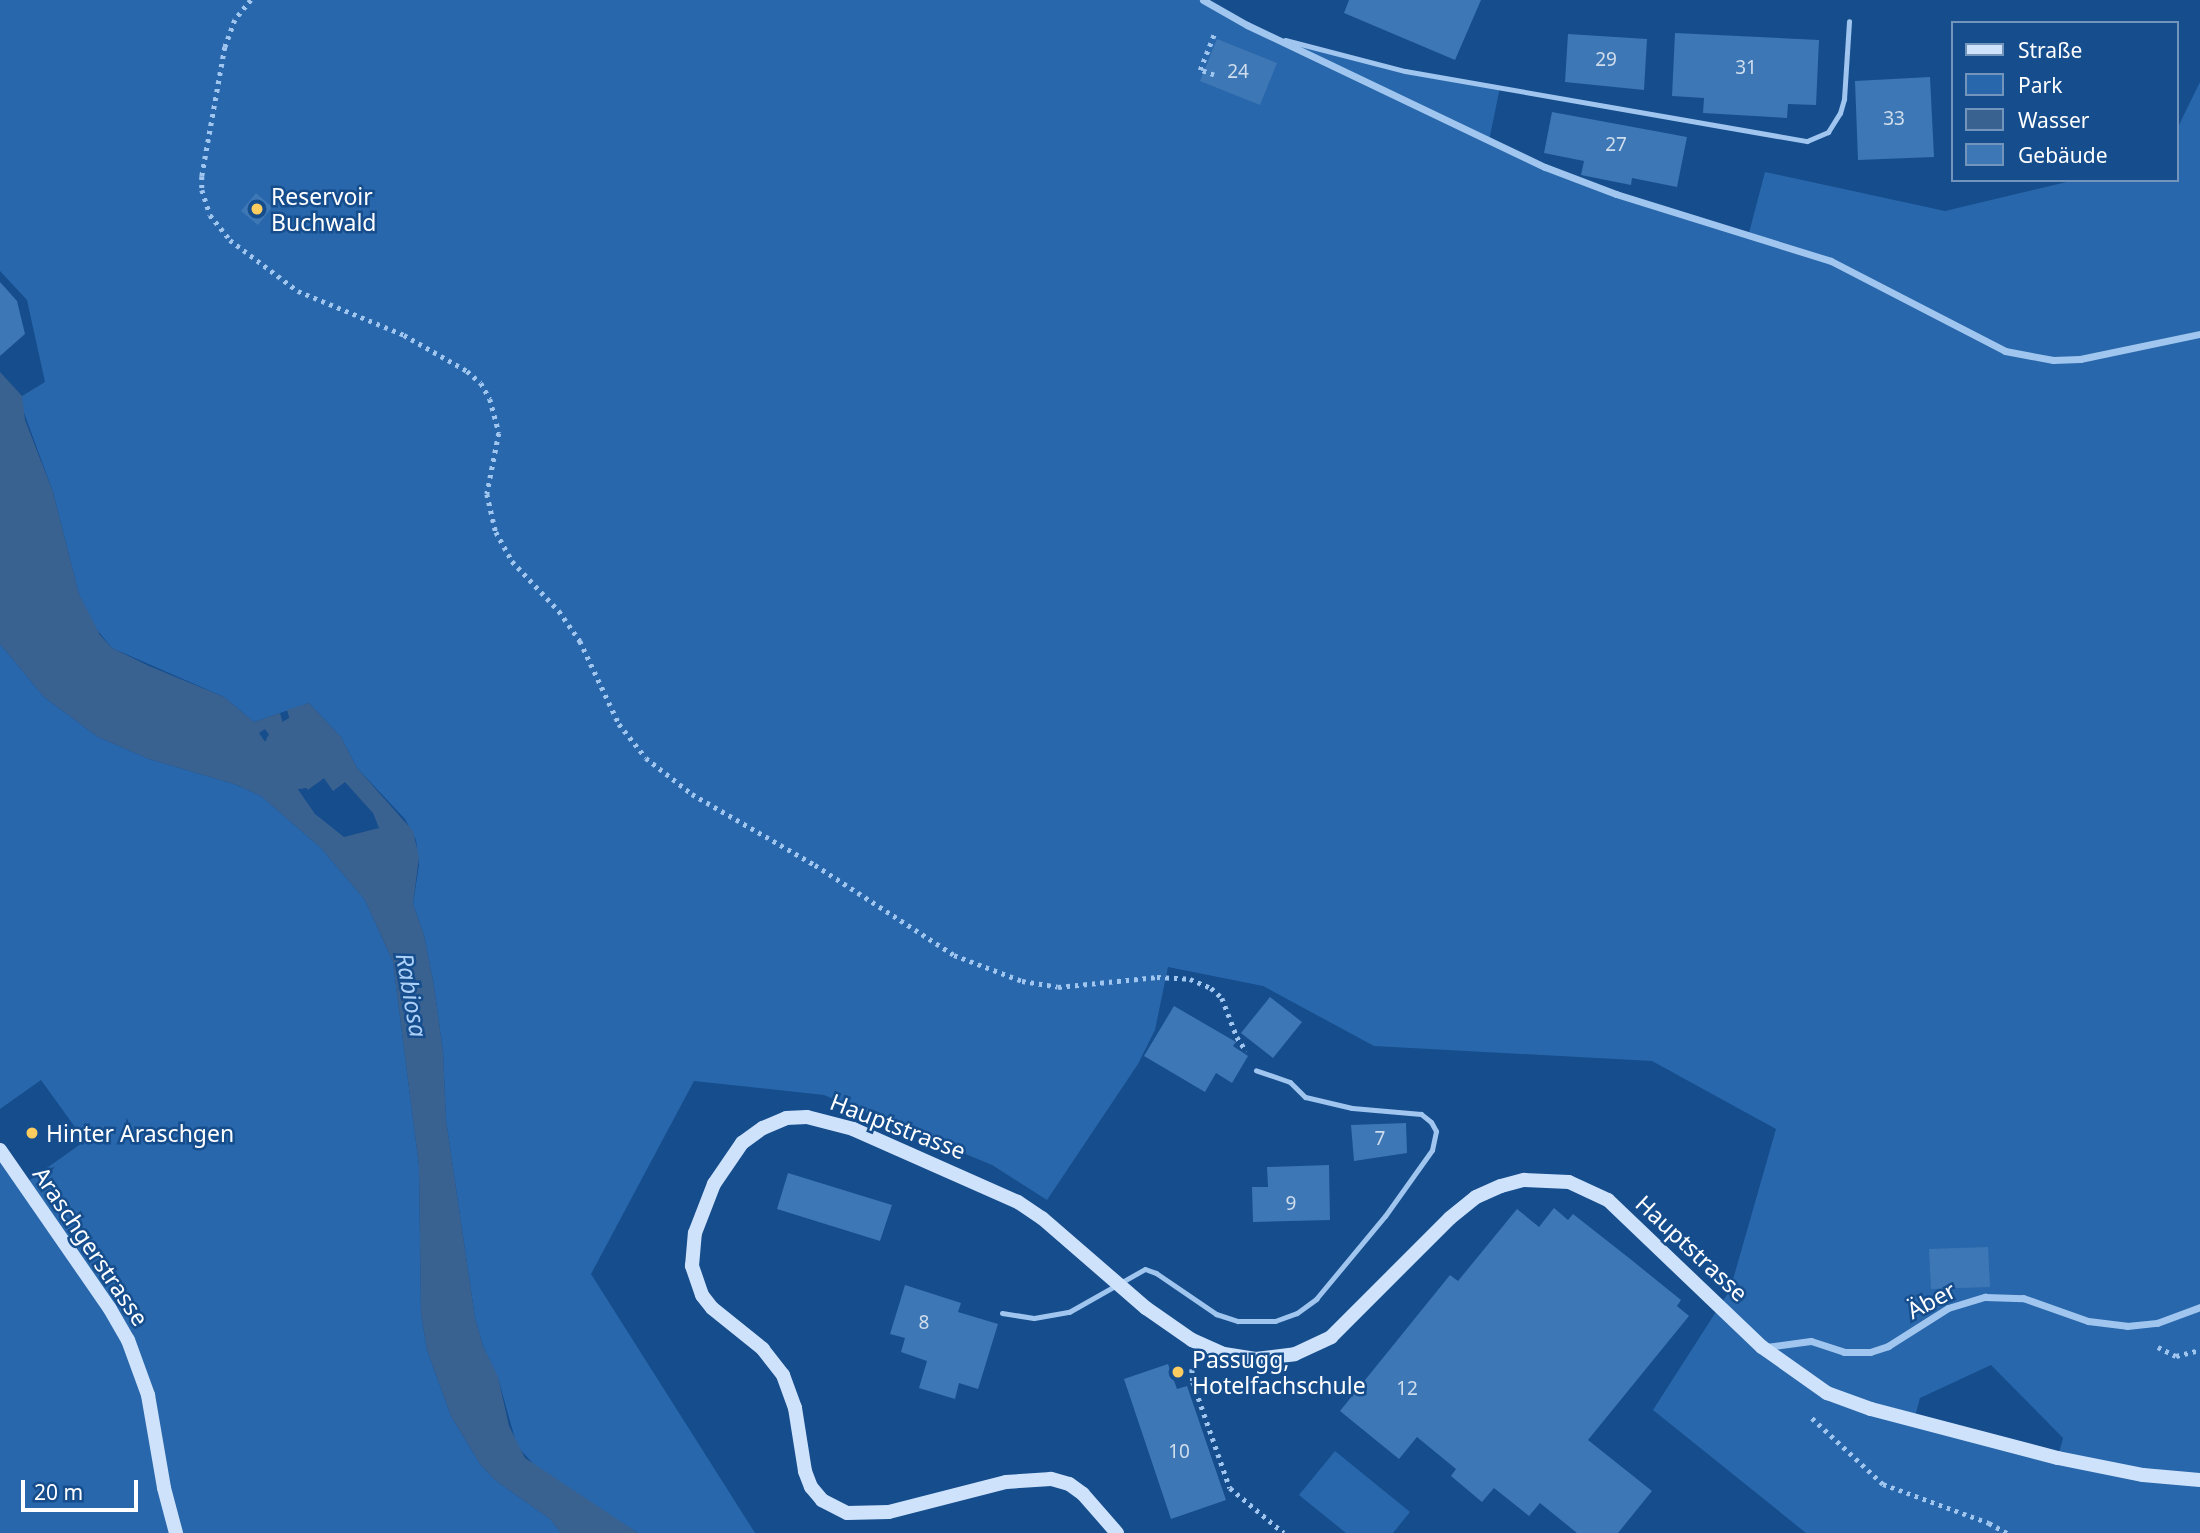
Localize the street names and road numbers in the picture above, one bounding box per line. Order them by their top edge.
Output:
street label: Hauptstrasse [826,1088,970,1164]
street label: Araschgerstrasse [28,1161,154,1331]
street label: Hauptstrasse [1630,1189,1754,1307]
street label: Äber [1902,1276,1960,1324]

